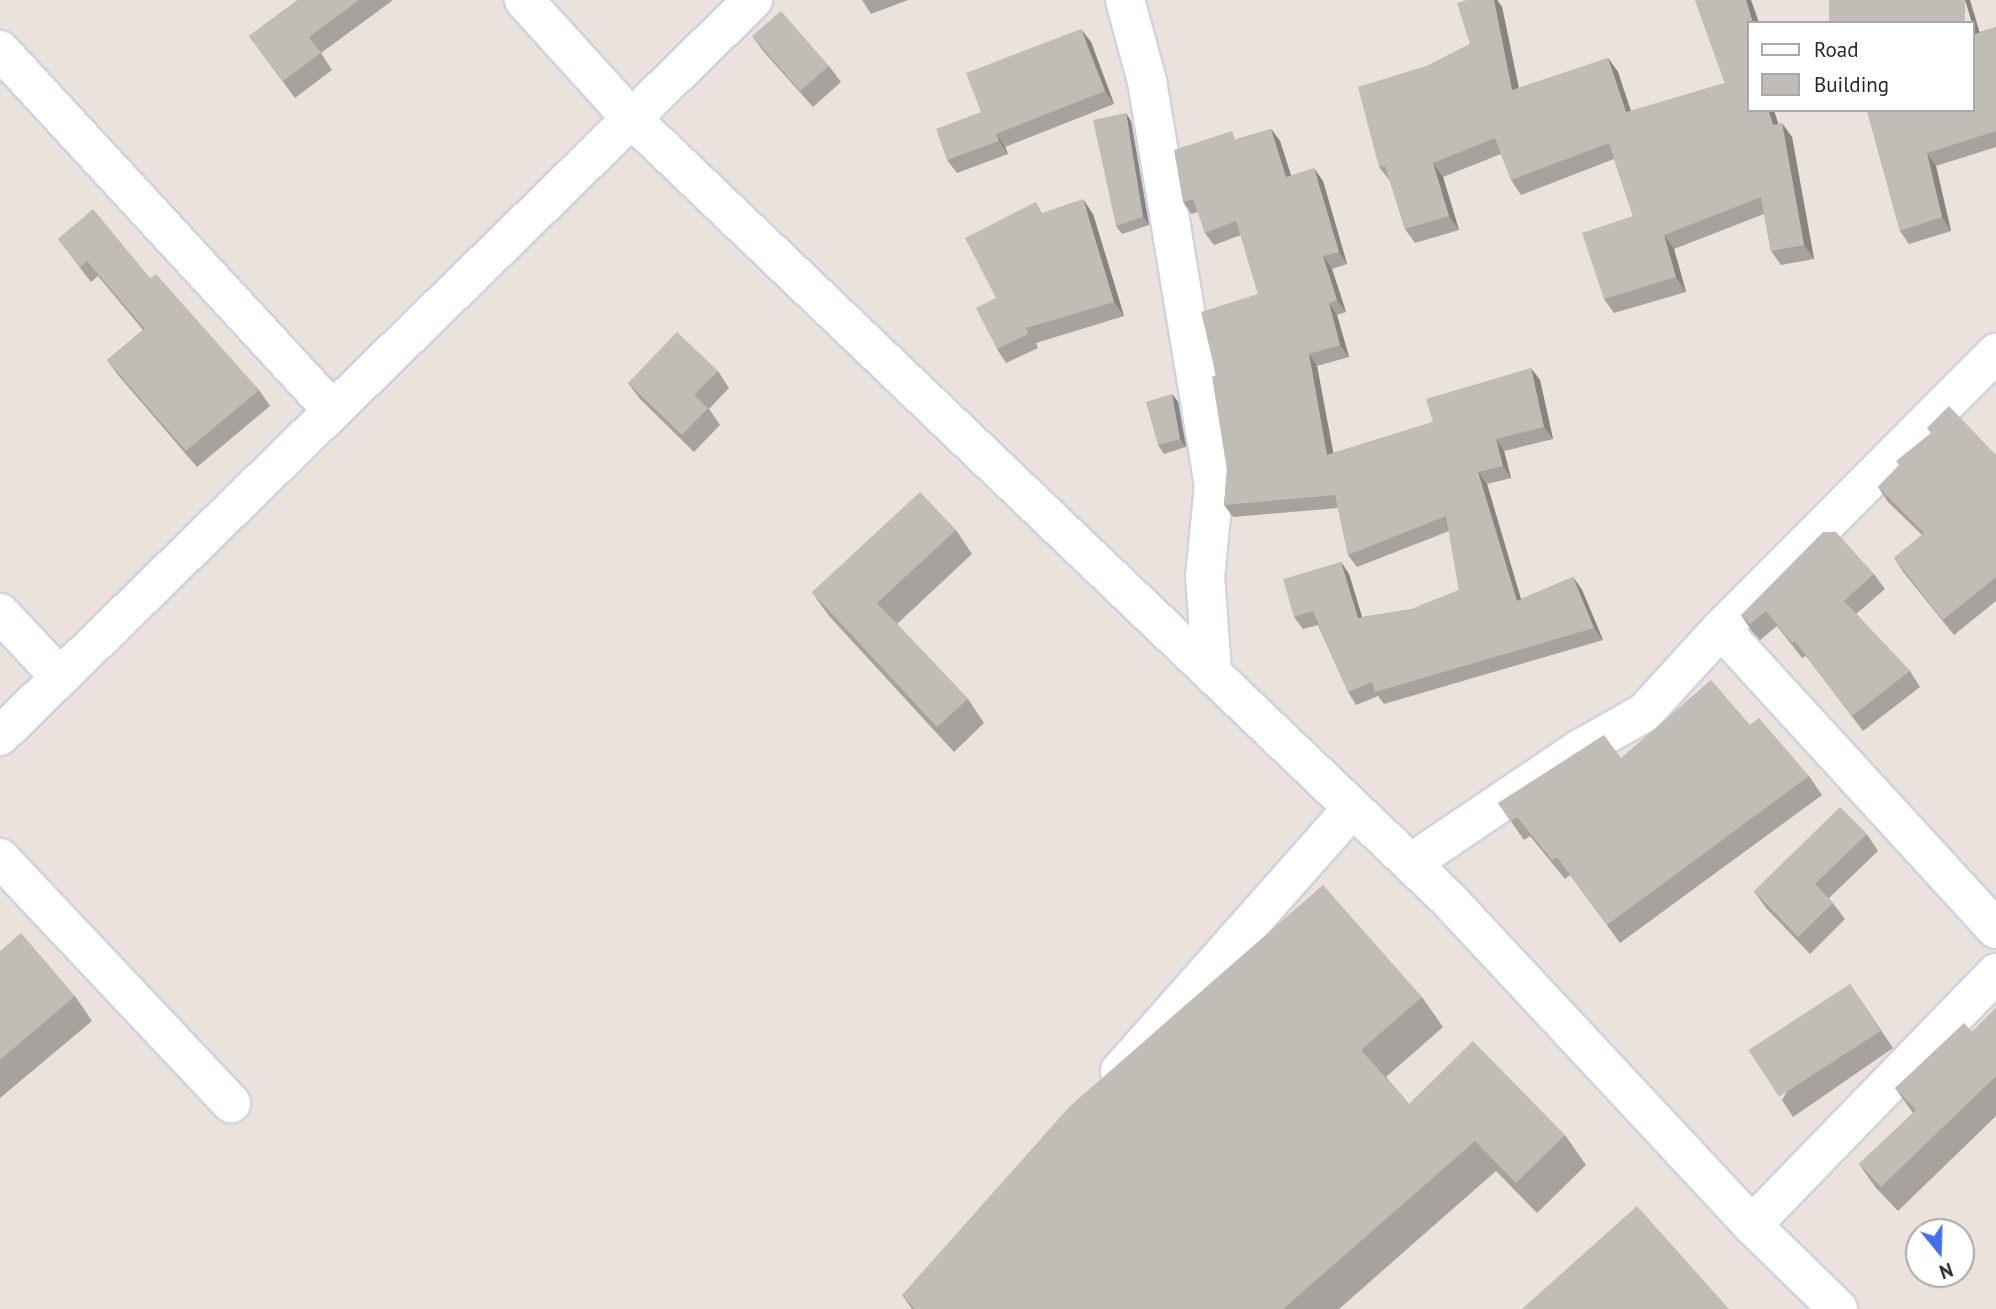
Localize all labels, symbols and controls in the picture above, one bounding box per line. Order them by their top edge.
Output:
legend [1748,21,1975,112]
text: Road [1814,36,1858,63]
text: Building [1814,71,1889,98]
north arrow [1905,1218,1975,1288]
text: N [1936,1258,1956,1284]

